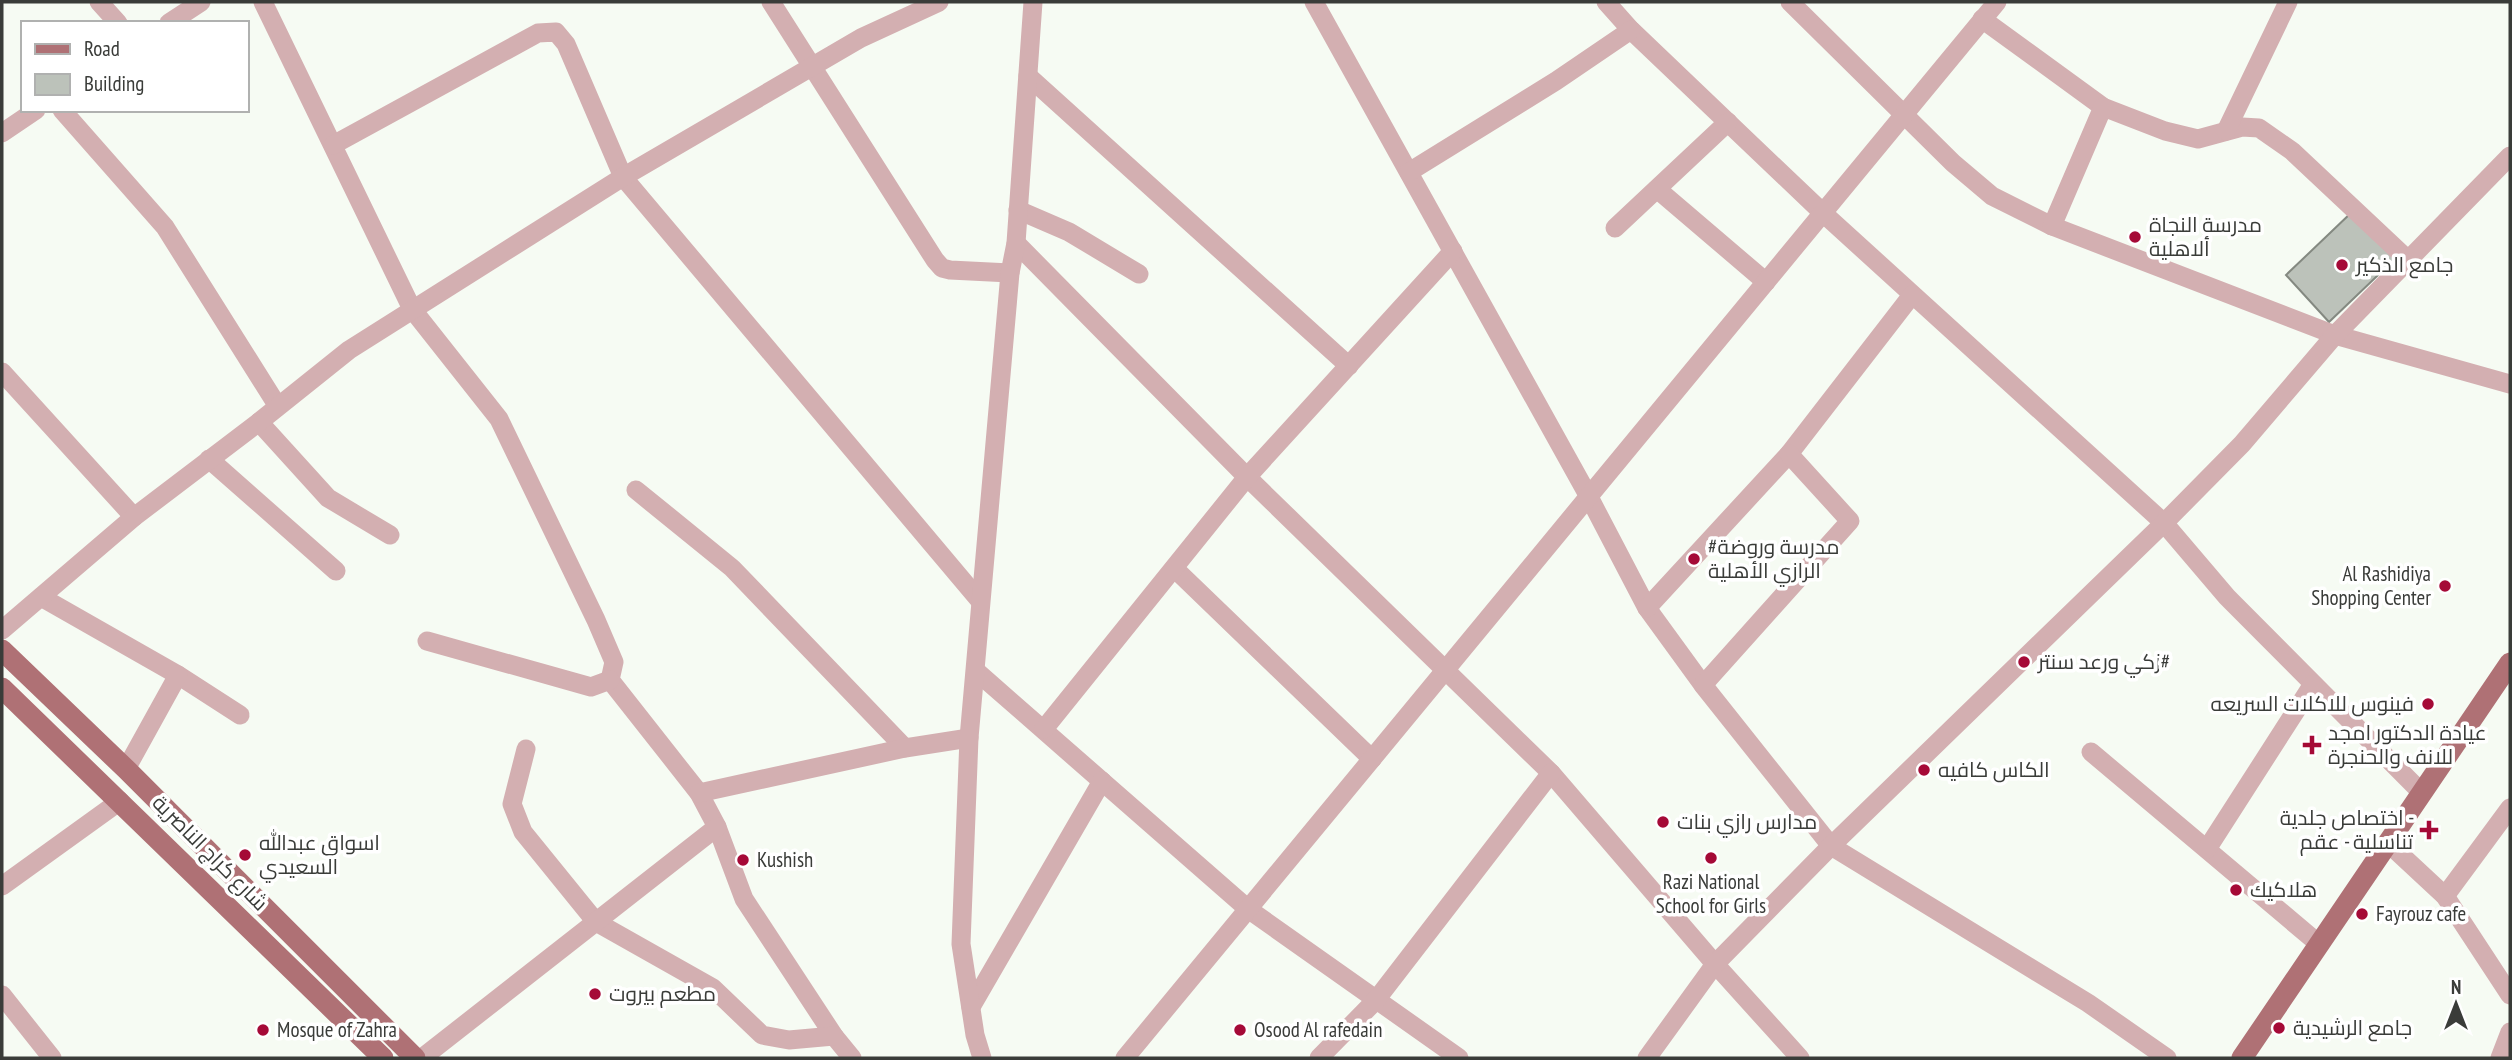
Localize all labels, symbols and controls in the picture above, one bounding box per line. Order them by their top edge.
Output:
legend [21,21,248,112]
text: Road [84,35,120,62]
text: Building [84,70,144,97]
place label: مدرسة النجاة ألاهلية [2149,211,2262,262]
marker: مدرسة النجاة ألاهلية [2127,229,2143,245]
place label: جامع الذكير [2355,251,2453,279]
marker: جامع الذكير [2334,257,2350,273]
place label: #مدرسة وروضة الرازي الأهلية [1708,533,1839,587]
marker: #مدرسة وروضة الرازي الأهلية [1686,551,1702,567]
place label: Al Rashidiya Shopping Center [2311,560,2431,611]
marker: Al Rashidiya Shopping Center [2437,578,2453,594]
place label: زكي ورعد سنتر# [2037,648,2170,678]
marker: زكي ورعد سنتر# [2016,654,2032,670]
place label: فينوس للاكلات السريعه [2211,690,2414,717]
marker: فينوس للاكلات السريعه [2420,696,2436,712]
place label: عيادة الدكتور امجد للانف والحنجرة [2328,719,2487,770]
marker: عيادة الدكتور امجد للانف والحنجرة [2302,735,2322,755]
place label: الكاس كافيه [1938,756,2050,783]
marker: الكاس كافيه [1916,762,1932,778]
street label: شارع كراج الناصرية [146,789,274,917]
place label: اختصاص جلدية - تناسلية - عقم [2280,804,2414,856]
place label: مدارس رازي بنات [1677,808,1817,838]
marker: مدارس رازي بنات [1655,814,1671,830]
marker: اختصاص جلدية - تناسلية - عقم [2419,820,2439,840]
place label: اسواق عبدالله السعيدي [259,829,380,883]
place label: Kushish [757,846,813,873]
marker: اسواق عبدالله السعيدي [237,847,253,863]
marker: Razi National School for Girls [1703,850,1719,866]
marker: Kushish [735,852,751,868]
place label: Razi National School for Girls [1656,868,1766,919]
place label: هلاكيك [2250,876,2317,903]
marker: هلاكيك [2228,882,2244,898]
place label: Fayrouz cafe [2376,900,2466,927]
marker: Fayrouz cafe [2354,906,2370,922]
north arrow [2421,969,2491,1039]
text: N [2451,975,2461,999]
place label: مطعم بيروت [609,980,716,1008]
marker: مطعم بيروت [587,986,603,1002]
place label: جامع الرشيدية [2293,1014,2412,1042]
place label: Mosque of Zahra [277,1016,397,1043]
place label: Osood Al rafedain [1254,1016,1382,1043]
marker: جامع الرشيدية [2271,1020,2287,1036]
marker: Mosque of Zahra [255,1022,271,1038]
marker: Osood Al rafedain [1232,1022,1248,1038]

